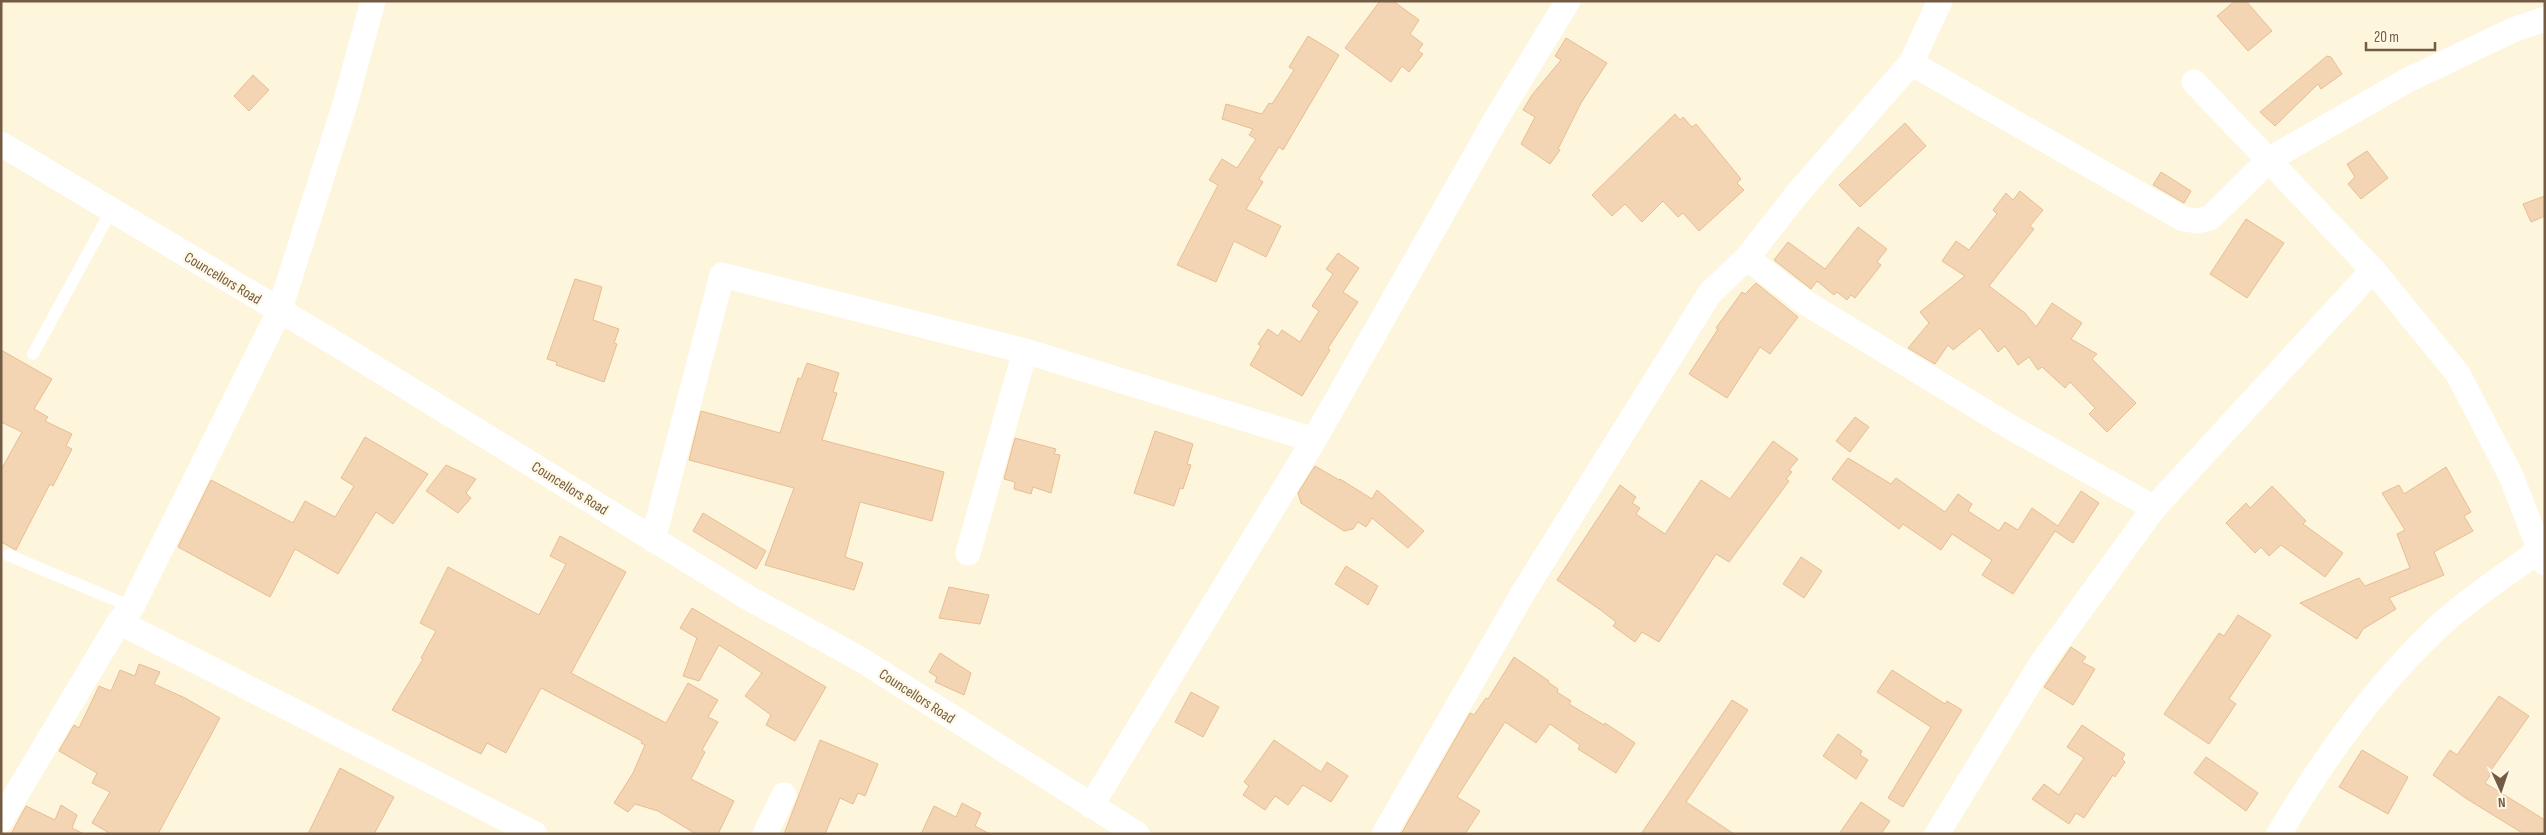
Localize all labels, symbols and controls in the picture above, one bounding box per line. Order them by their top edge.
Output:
scale bar [2366,20,2435,52]
text: 20 m [2374,28,2399,47]
street label: Councellors Road [181,248,265,309]
street label: Councellors Road [528,457,612,519]
street label: Councellors Road [875,665,958,728]
north arrow [2476,765,2526,815]
text: N [2497,794,2506,811]

